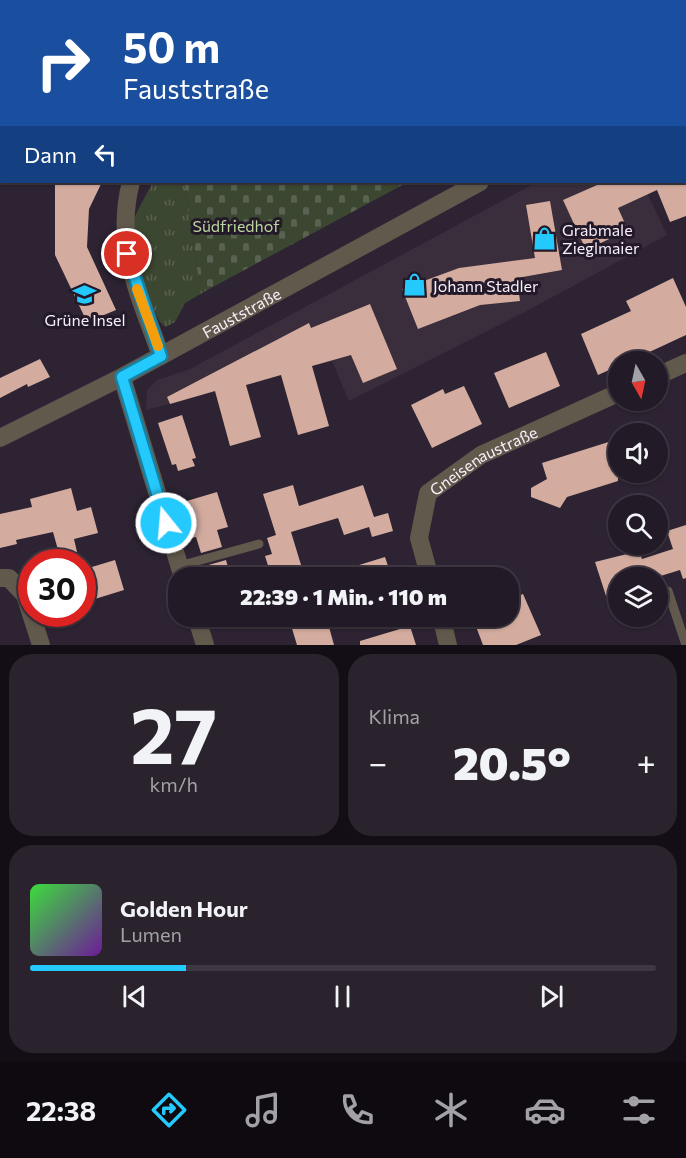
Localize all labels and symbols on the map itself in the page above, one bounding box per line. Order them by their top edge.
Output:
park label: Südfriedhof [193,216,280,235]
place label: Grabmale Zieglmaier [562,220,640,257]
shop icon: Grabmale Zieglmaier [531,225,557,251]
pin [101,228,152,279]
shop icon: Johann Stadler [402,272,428,298]
place label: Johann Stadler [433,276,539,295]
school or university icon: Grüne Insel [72,281,98,307]
street label: Fauststraße [199,283,284,341]
place label: Grüne Insel [44,310,126,329]
north arrow [608,351,668,411]
street label: Gneisenaustraße [425,421,540,499]
position arrow [134,491,198,555]
speed limit sign: 30 [18,549,96,627]

